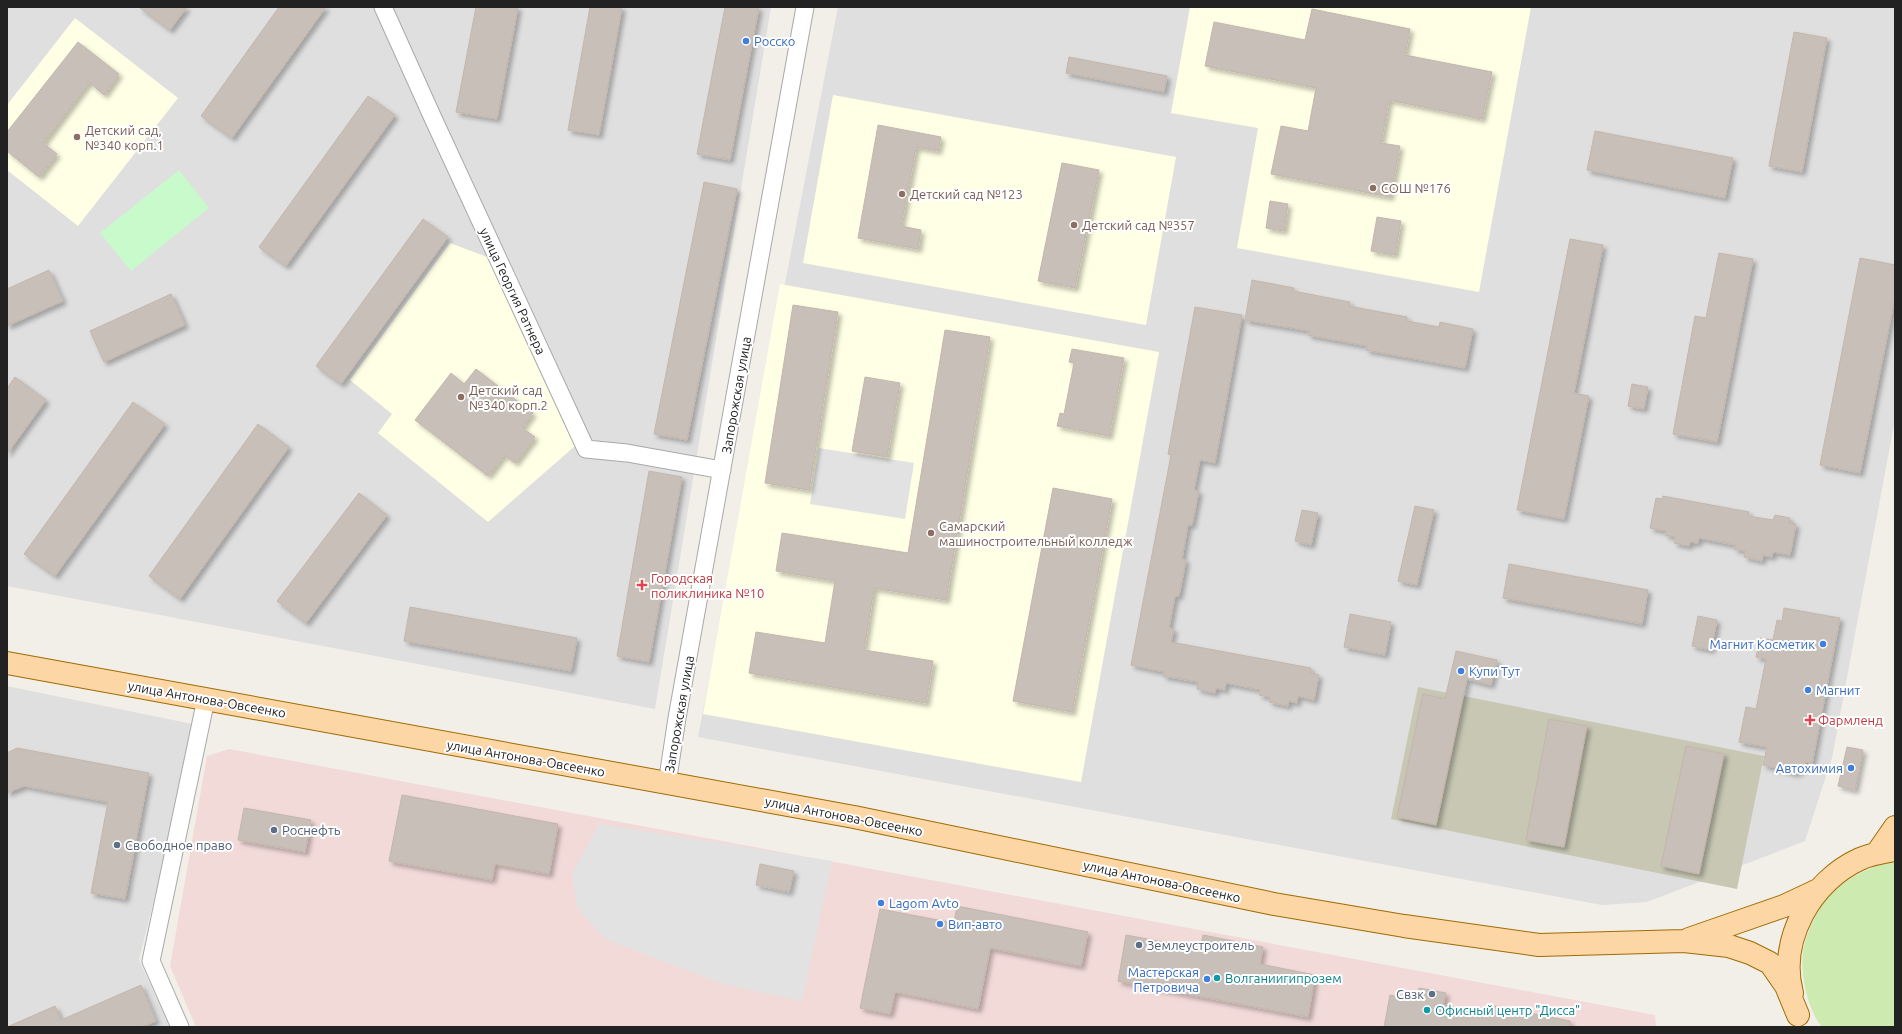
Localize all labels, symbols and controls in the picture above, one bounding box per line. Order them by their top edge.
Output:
place label: Росско [754,34,795,48]
marker: Росско [741,36,751,46]
place label: Детский сад, №340 корп.1 [85,123,164,152]
marker: Детский сад, №340 корп.1 [72,132,82,142]
place label: СОШ №176 [1381,181,1451,195]
marker: СОШ №176 [1368,183,1378,193]
place label: Детский сад №123 [910,187,1023,201]
marker: Детский сад №123 [897,189,907,199]
place label: Детский сад №357 [1082,218,1195,232]
marker: Детский сад №357 [1069,220,1079,230]
street label: улица Георгия Ратнера [477,225,549,357]
street label: Запорожская улица [719,335,753,455]
place label: Детский сад №340 корп.2 [469,383,548,412]
marker: Детский сад №340 корп.2 [456,392,466,402]
place label: Самарский машиностроительный колледж [939,519,1133,548]
marker: Самарский машиностроительный колледж [926,528,936,538]
place label: Городская поликлиника №10 [651,571,764,600]
marker: Городская поликлиника №10 [636,579,648,591]
place label: Магнит Косметик [1710,637,1815,651]
marker: Магнит Косметик [1818,639,1828,649]
street label: Запорожская улица [662,654,696,774]
place label: Купи Тут [1469,664,1520,678]
marker: Купи Тут [1456,666,1466,676]
street label: улица Антонова-Овсеенко [127,678,287,720]
place label: Магнит [1816,683,1861,697]
marker: Магнит [1803,685,1813,695]
place label: Фармленд [1818,713,1883,727]
marker: Фармленд [1805,715,1815,725]
street label: улица Антонова-Овсеенко [446,737,606,779]
place label: Автохимия [1776,761,1843,775]
marker: Автохимия [1846,763,1856,773]
street label: улица Антонова-Овсеенко [764,794,924,838]
place label: Роснефть [282,823,341,837]
marker: Роснефть [269,825,279,835]
place label: Свободное право [125,838,232,852]
marker: Свободное право [112,840,122,850]
street label: улица Антонова-Овсеенко [1082,857,1242,905]
place label: Lagom Avto [889,896,959,910]
marker: Lagom Avto [876,898,886,908]
place label: Вип-авто [948,917,1002,931]
marker: Вип-авто [935,919,945,929]
place label: Землеустроитель [1147,938,1254,952]
marker: Землеустроитель [1134,940,1144,950]
place label: Мастерская Петровича [1128,965,1199,994]
place label: Волганиигипрозем [1225,971,1342,985]
marker: Волганиигипрозем [1212,973,1222,983]
marker: Мастерская Петровича [1202,974,1212,984]
place label: Свзк [1396,987,1424,1001]
marker: Свзк [1427,989,1437,999]
place label: Офисный центр "Дисса" [1435,1003,1580,1017]
marker: Офисный центр "Дисса" [1422,1005,1432,1015]

